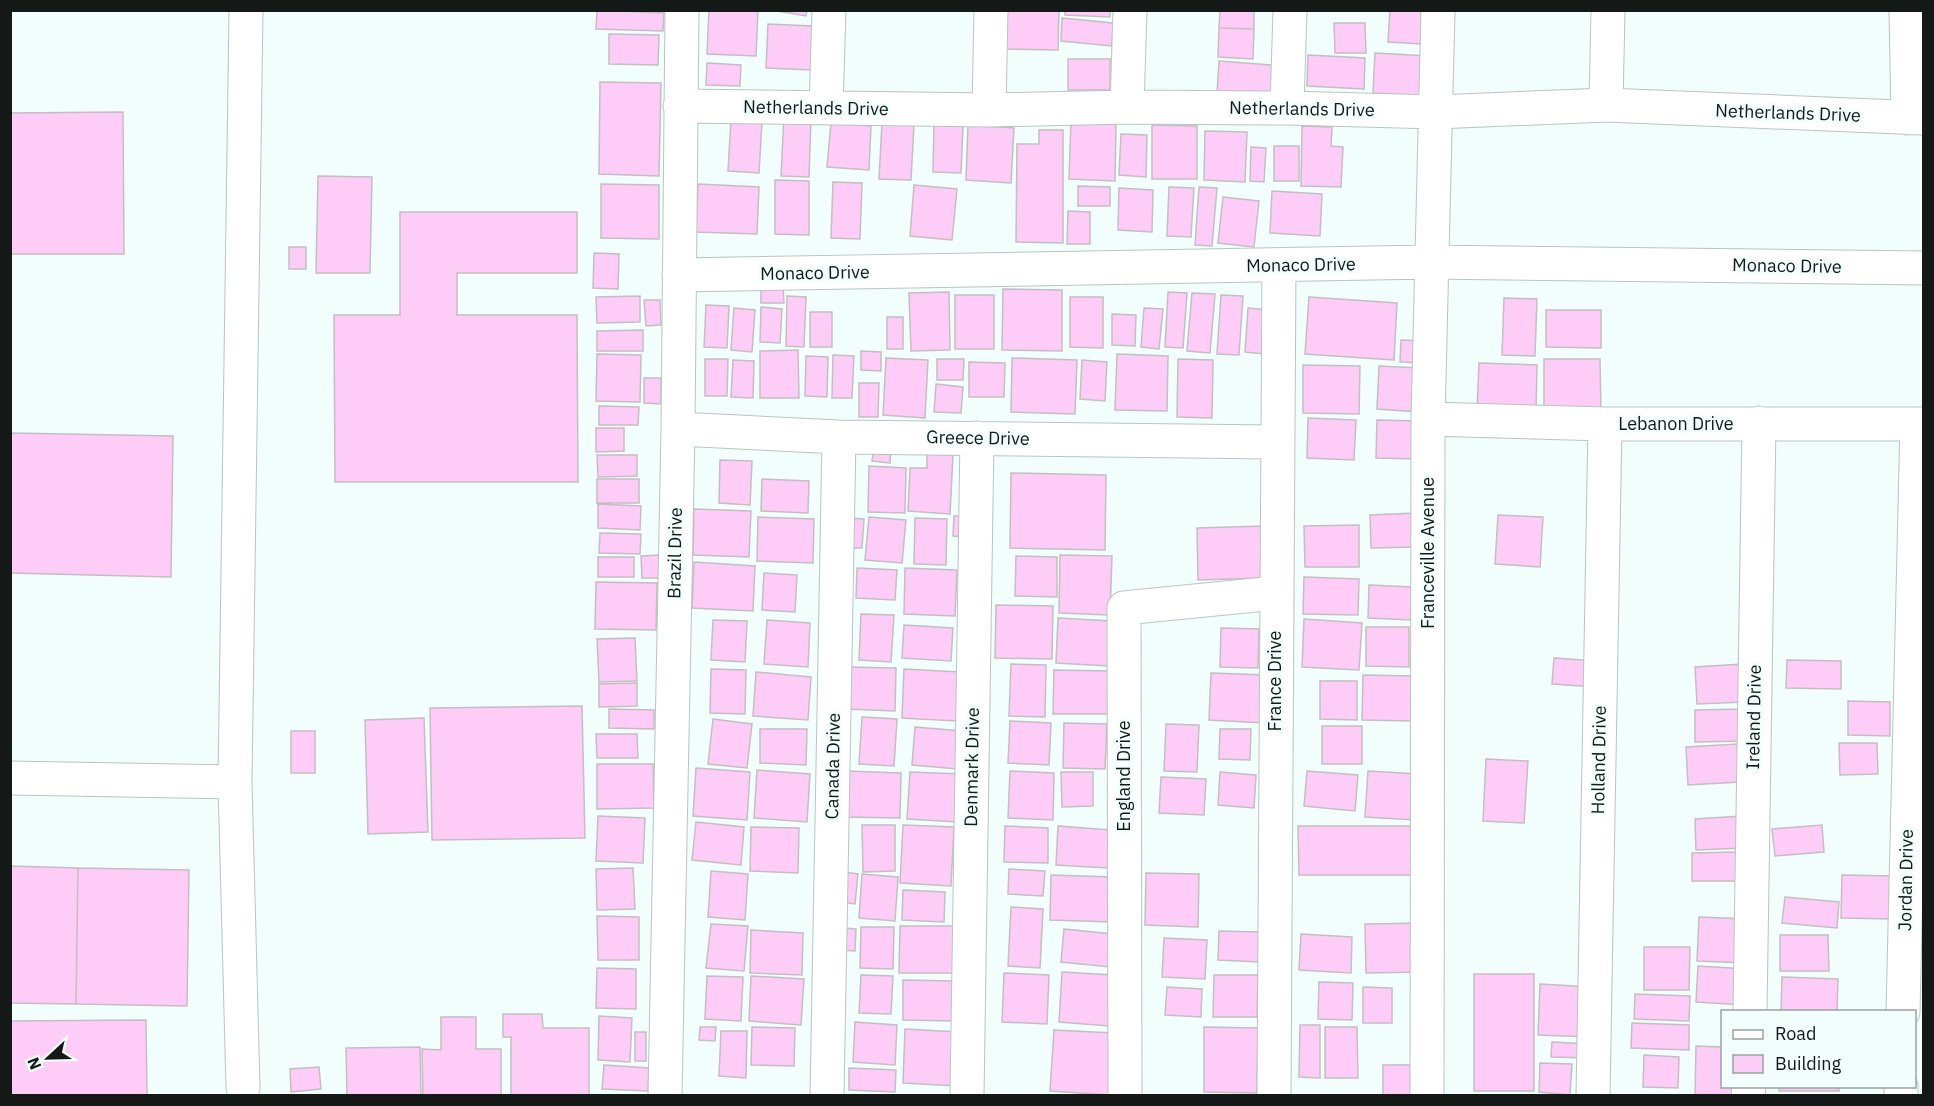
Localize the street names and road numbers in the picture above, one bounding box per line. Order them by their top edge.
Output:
street label: Netherlands Drive [743,95,889,120]
street label: Netherlands Drive [1229,96,1375,121]
street label: Netherlands Drive [1715,98,1861,127]
street label: Monaco Drive [1246,252,1356,277]
street label: Monaco Drive [1732,253,1842,278]
street label: Monaco Drive [760,260,870,285]
street label: Lebanon Drive [1618,412,1734,435]
street label: Greece Drive [926,425,1030,450]
street label: Franceville Avenue [1416,477,1439,629]
street label: Brazil Drive [662,507,687,599]
street label: France Drive [1263,630,1286,731]
street label: Ireland Drive [1741,664,1766,770]
street label: Holland Drive [1586,705,1611,815]
street label: Denmark Drive [959,707,984,827]
street label: Canada Drive [820,712,845,820]
street label: England Drive [1112,720,1135,832]
street label: Jordan Drive [1893,829,1918,931]

